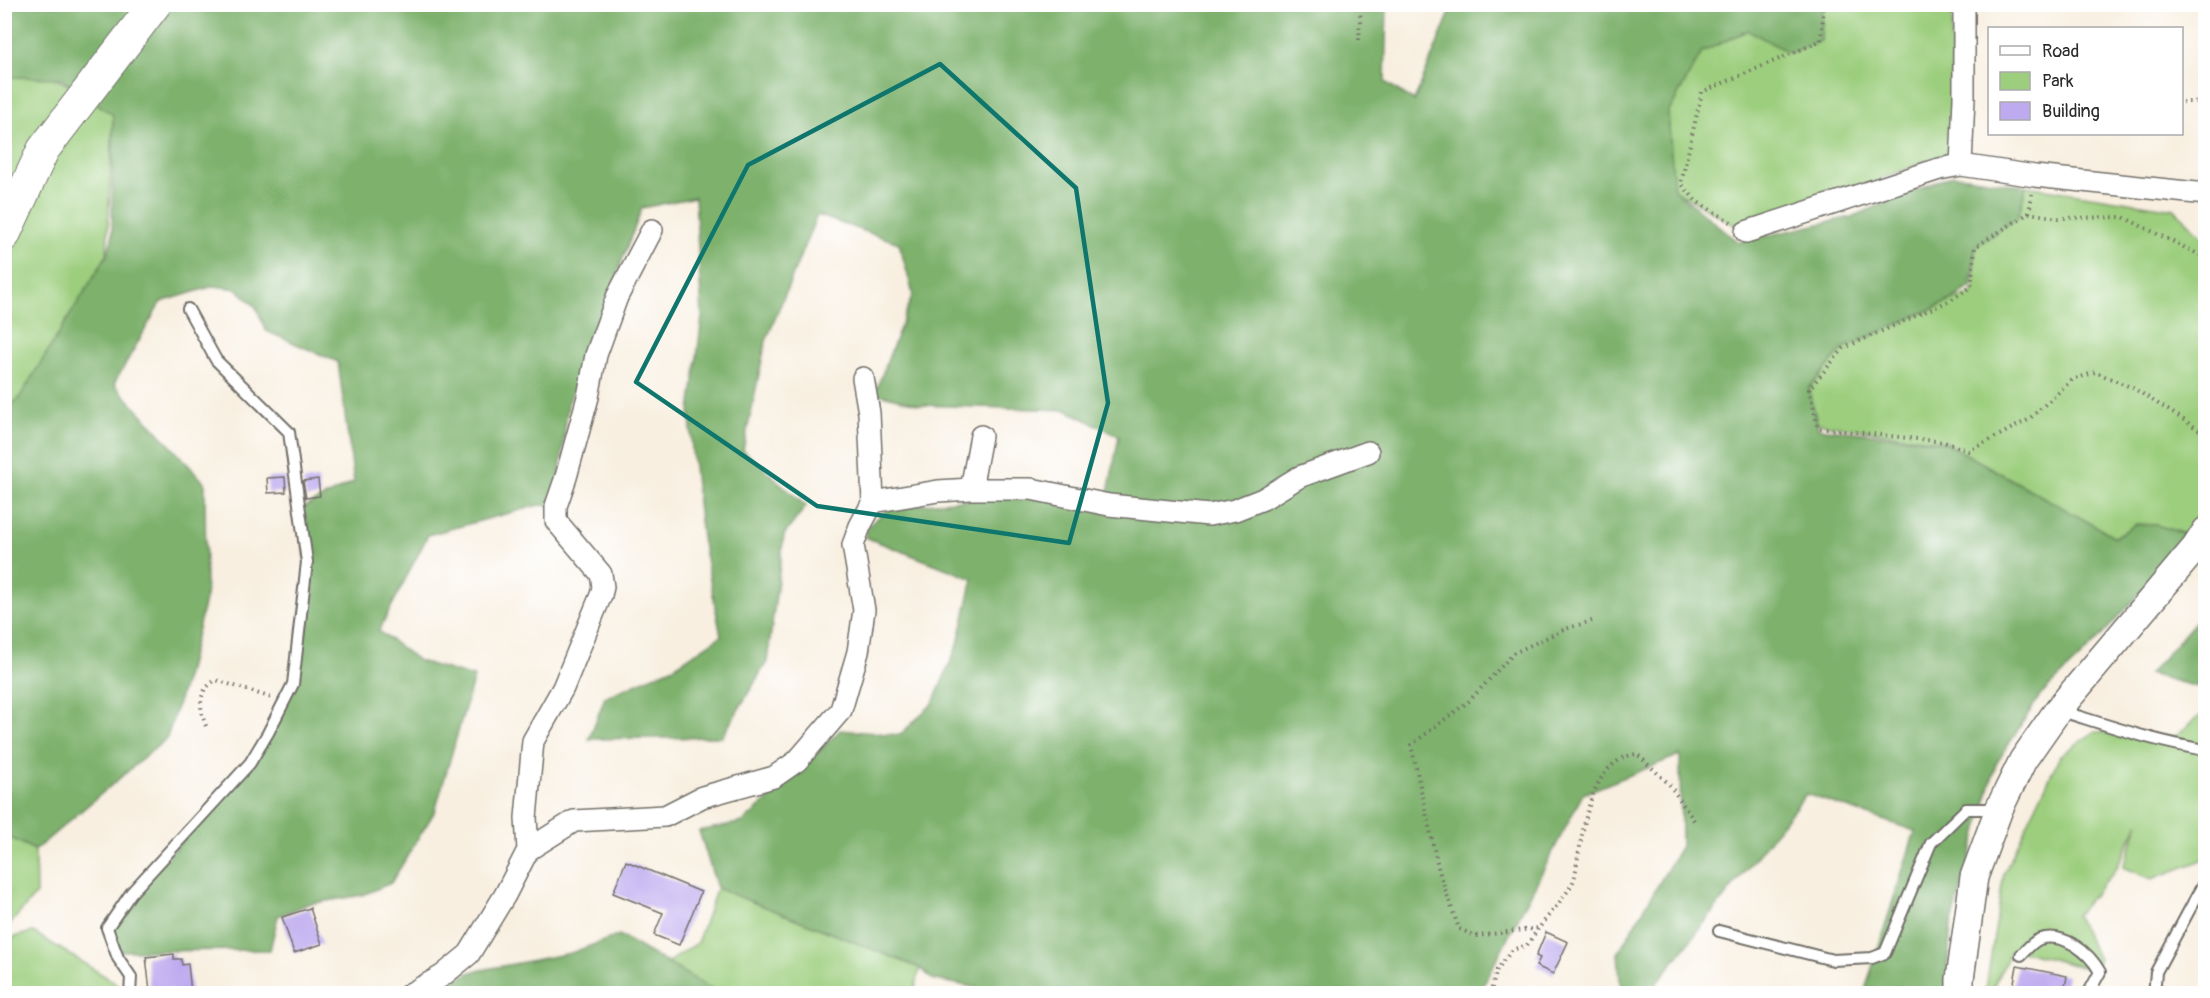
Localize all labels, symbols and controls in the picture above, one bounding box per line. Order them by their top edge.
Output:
legend [1988,27,2183,135]
text: Road [2042,40,2079,63]
text: Park [2042,70,2074,93]
text: Building [2042,100,2100,123]

